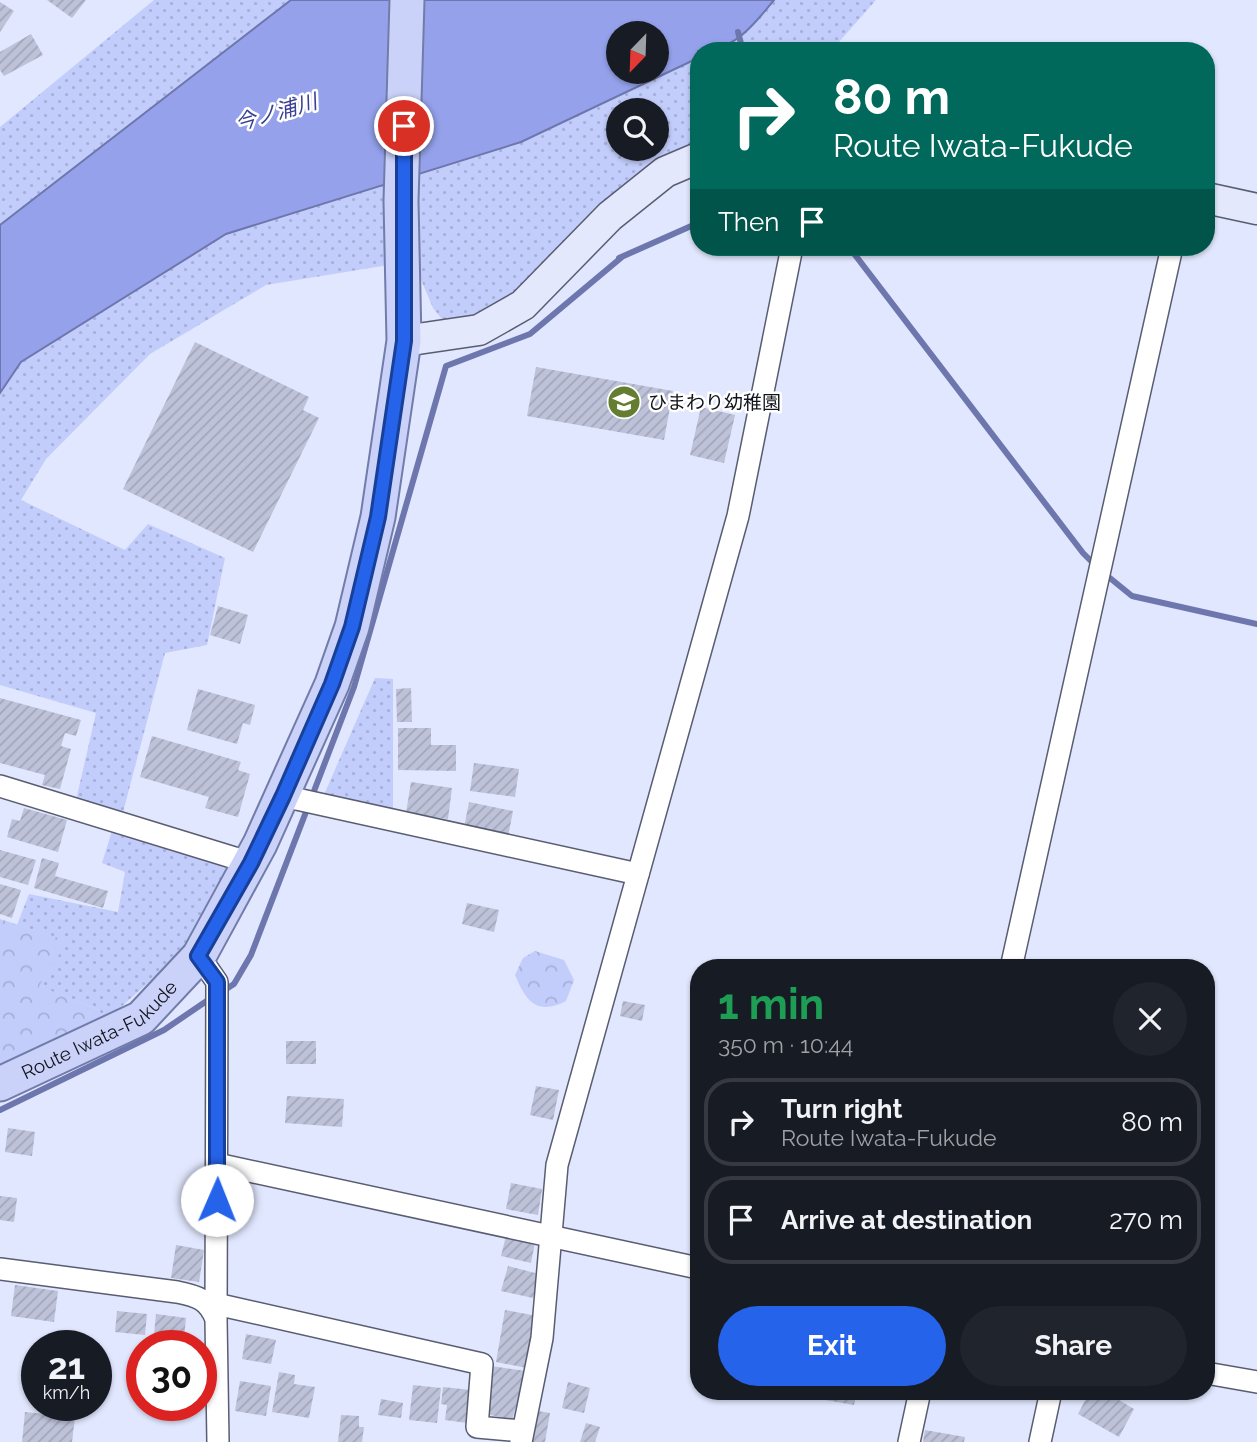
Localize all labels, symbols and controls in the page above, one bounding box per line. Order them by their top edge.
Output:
north arrow [606,21,668,84]
map controls [606,21,669,161]
text: 80 m [833,68,950,125]
icon: right [718,70,809,161]
water label: 今ノ浦川 [232,88,322,136]
pin [374,96,434,156]
button: search [606,98,669,161]
icon: arrive [385,107,423,145]
text: Route Iwata-Fukude [833,127,1133,164]
icon: arrive [793,203,831,241]
text: Then [718,207,779,237]
school or university icon: ひまわり幼稚園 [605,383,643,421]
place label: ひまわり幼稚園 [648,391,781,413]
street label: Route Iwata-Fukude [18,976,181,1083]
text: 1 min [718,980,824,1029]
button: close [1113,982,1187,1056]
text: 350 m · 10:44 [718,1031,853,1058]
text: Turn right [781,1094,902,1124]
icon: right [722,1103,760,1141]
text: 80 m [1121,1107,1183,1137]
text: Route Iwata-Fukude [781,1124,996,1151]
position arrow [180,1163,254,1237]
icon: arrive [722,1201,760,1239]
text: Arrive at destination [781,1205,1032,1235]
text: 270 m [1109,1205,1183,1235]
button: Exit [718,1306,946,1386]
button: Share [960,1306,1187,1386]
speed limit sign: 30 [126,1330,217,1421]
text: 21 [48,1346,85,1387]
text: km/h [43,1382,90,1403]

